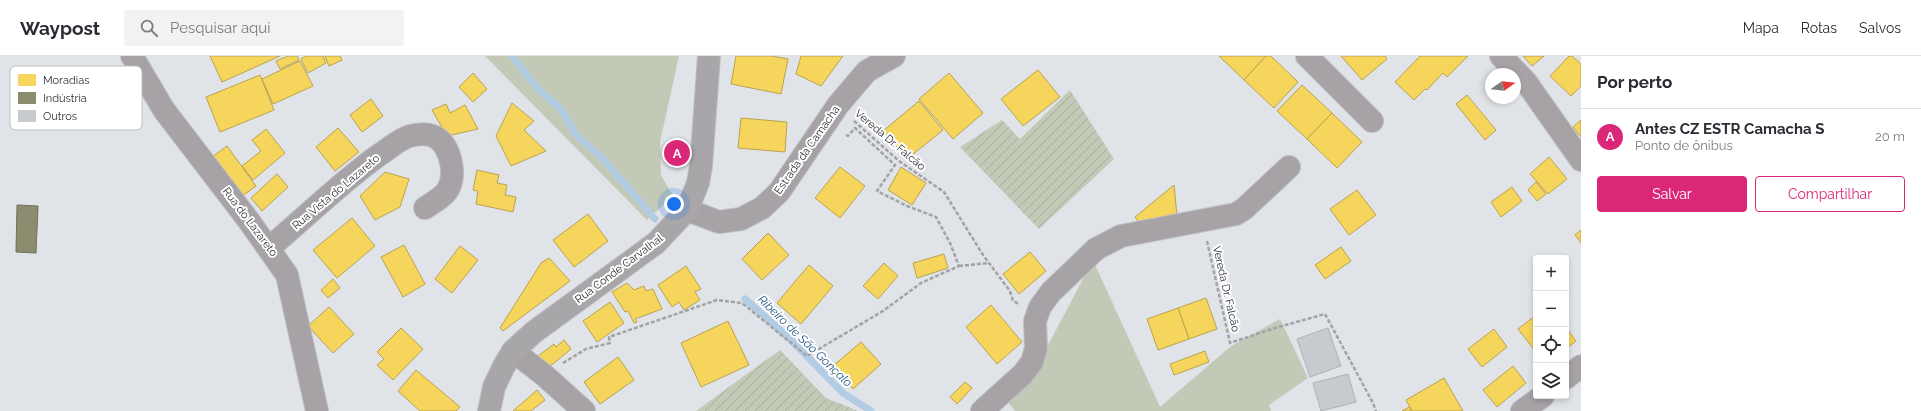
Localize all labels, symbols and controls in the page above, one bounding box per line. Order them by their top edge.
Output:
search box [124,10,404,46]
text: Waypost [20,17,100,39]
icon: search [138,17,160,39]
text: Pesquisar aqui [170,19,271,37]
text: Mapa [1743,20,1779,36]
text: Rotas [1801,20,1837,36]
text: Salvos [1859,20,1901,36]
legend [10,66,142,130]
north arrow [1485,68,1521,104]
text: Por perto [1597,72,1672,92]
text: Moradias [43,74,89,87]
text: Indústria [43,92,87,105]
street label: Estrada da Camacha [772,103,842,197]
street label: Vereda Dr. Falcão [852,107,928,174]
text: Outros [43,110,77,123]
text: Antes CZ ESTR Camacha S [1635,120,1825,138]
text: A [1606,129,1614,144]
text: 20 m [1875,129,1905,144]
pin: A [664,138,690,168]
text: Ponto de ônibus [1635,138,1733,153]
street label: Rua Vista do Lazareto [290,151,383,232]
button: Salvar [1597,176,1747,212]
button: Compartilhar [1755,176,1905,212]
street label: Rua do Lazareto [220,185,280,259]
your location [664,194,684,214]
street label: Rua Conde Carvalhal [573,232,665,306]
street label: Vereda Dr. Falcão [1210,245,1242,334]
map controls [1533,255,1569,399]
button: + [1533,255,1569,291]
button: − [1533,291,1569,327]
water label: Ribeiro de São Gonçalo [755,292,855,390]
button: locate [1533,327,1569,363]
button: layers [1533,363,1569,399]

